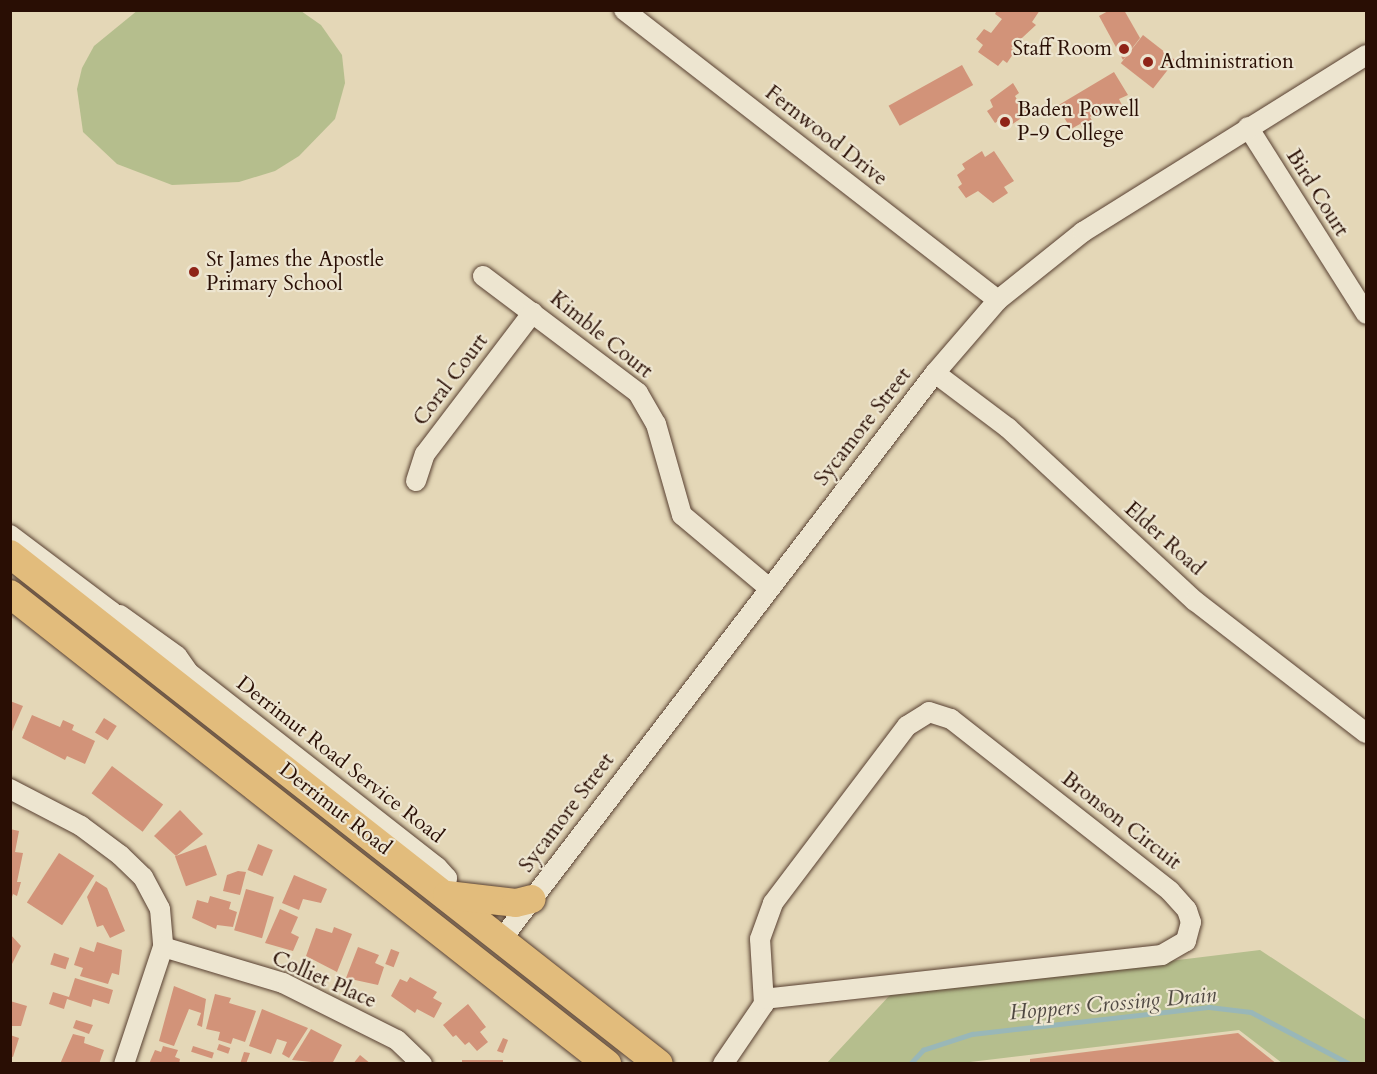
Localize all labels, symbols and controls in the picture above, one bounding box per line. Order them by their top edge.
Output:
place label: Staff Room [1013,36,1112,62]
marker: Staff Room [1117,42,1131,56]
place label: Administration [1160,49,1294,75]
marker: Administration [1141,55,1155,69]
street label: Fernwood Drive [760,80,892,192]
place label: Baden Powell P-9 College [1017,97,1139,147]
marker: Baden Powell P-9 College [998,115,1012,129]
street label: Bird Court [1280,145,1354,241]
place label: St James the Apostle Primary School [206,247,384,297]
marker: St James the Apostle Primary School [187,265,201,279]
street label: Kimble Court [545,286,657,384]
street label: Coral Court [408,329,494,431]
street label: Sycamore Street [809,363,917,491]
street label: Elder Road [1119,497,1209,581]
street label: Derrimut Road Service Road [231,671,449,849]
street label: Sycamore Street [514,748,620,878]
street label: Derrimut Road [274,757,396,861]
street label: Bronson Circuit [1056,767,1186,875]
street label: Colliet Place [268,946,380,1014]
water label: Hoppers Crossing Drain [1008,982,1218,1026]

